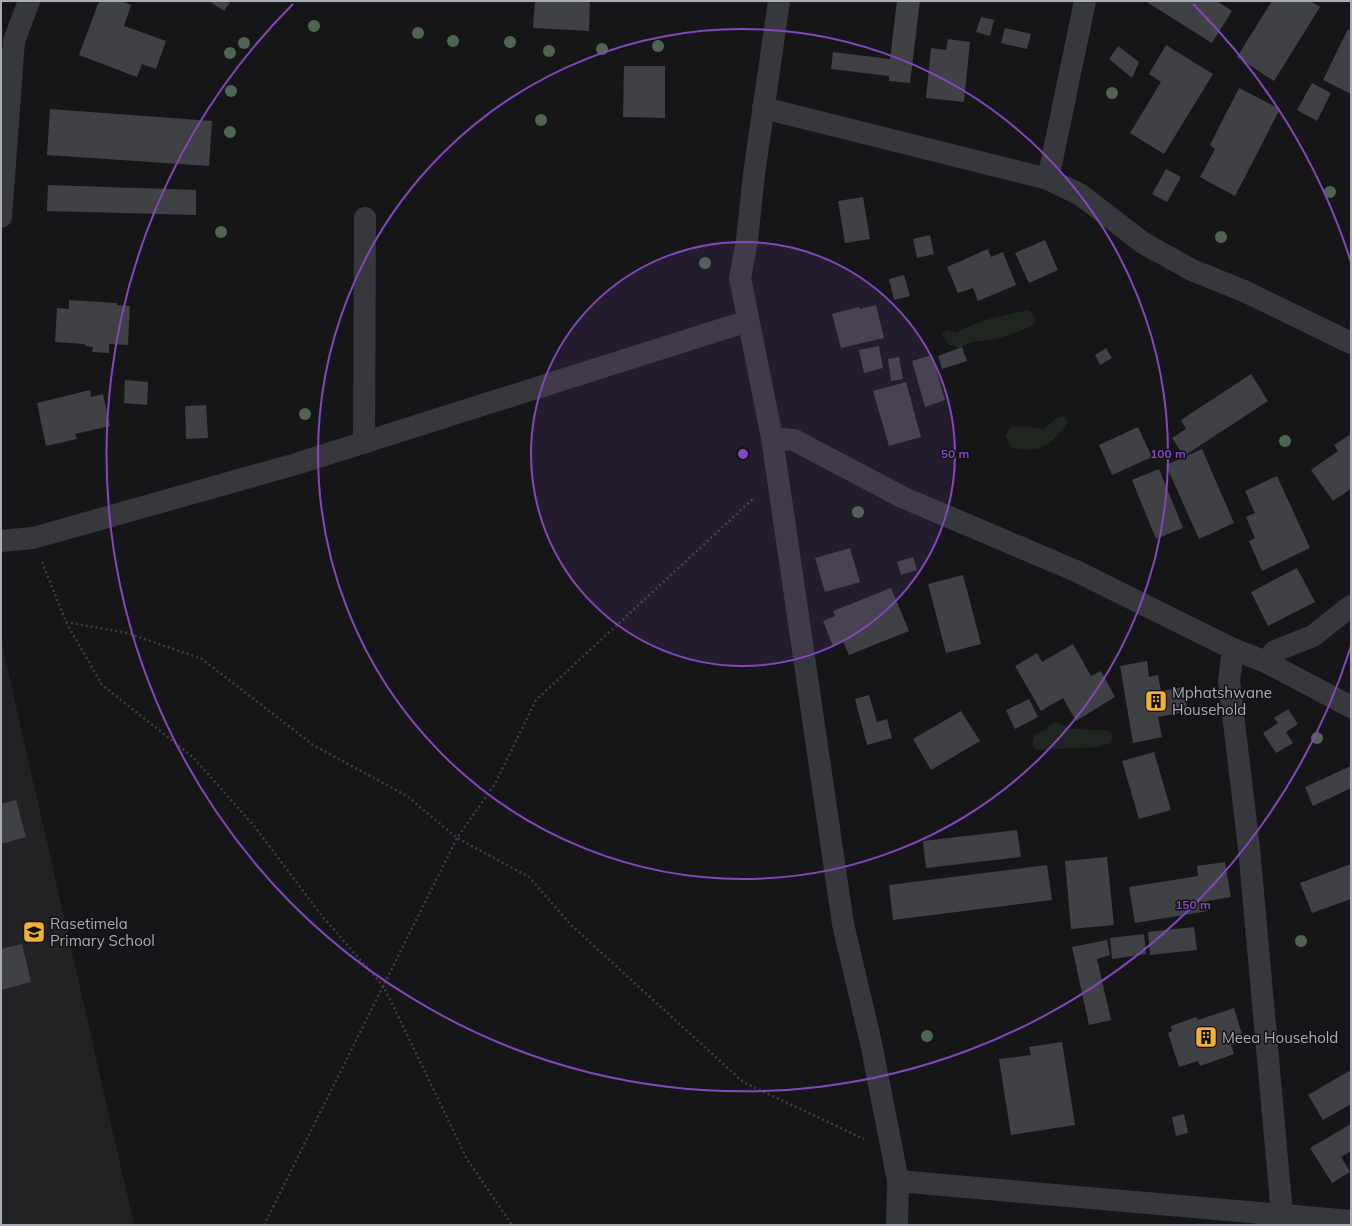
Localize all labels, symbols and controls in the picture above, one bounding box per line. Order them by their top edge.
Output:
text: 50 m [941,446,969,461]
text: 100 m [1150,446,1186,461]
centre of rings [736,447,750,461]
place label: Mphatshwane Household [1172,683,1272,719]
building icon: Mphatshwane Household [1143,688,1169,714]
text: 150 m [1175,897,1211,912]
place label: Rasetimela Primary School [50,914,155,950]
school or university icon: Rasetimela Primary School [21,919,47,945]
building icon: Meea Household [1193,1024,1219,1050]
place label: Meea Household [1222,1028,1338,1047]

